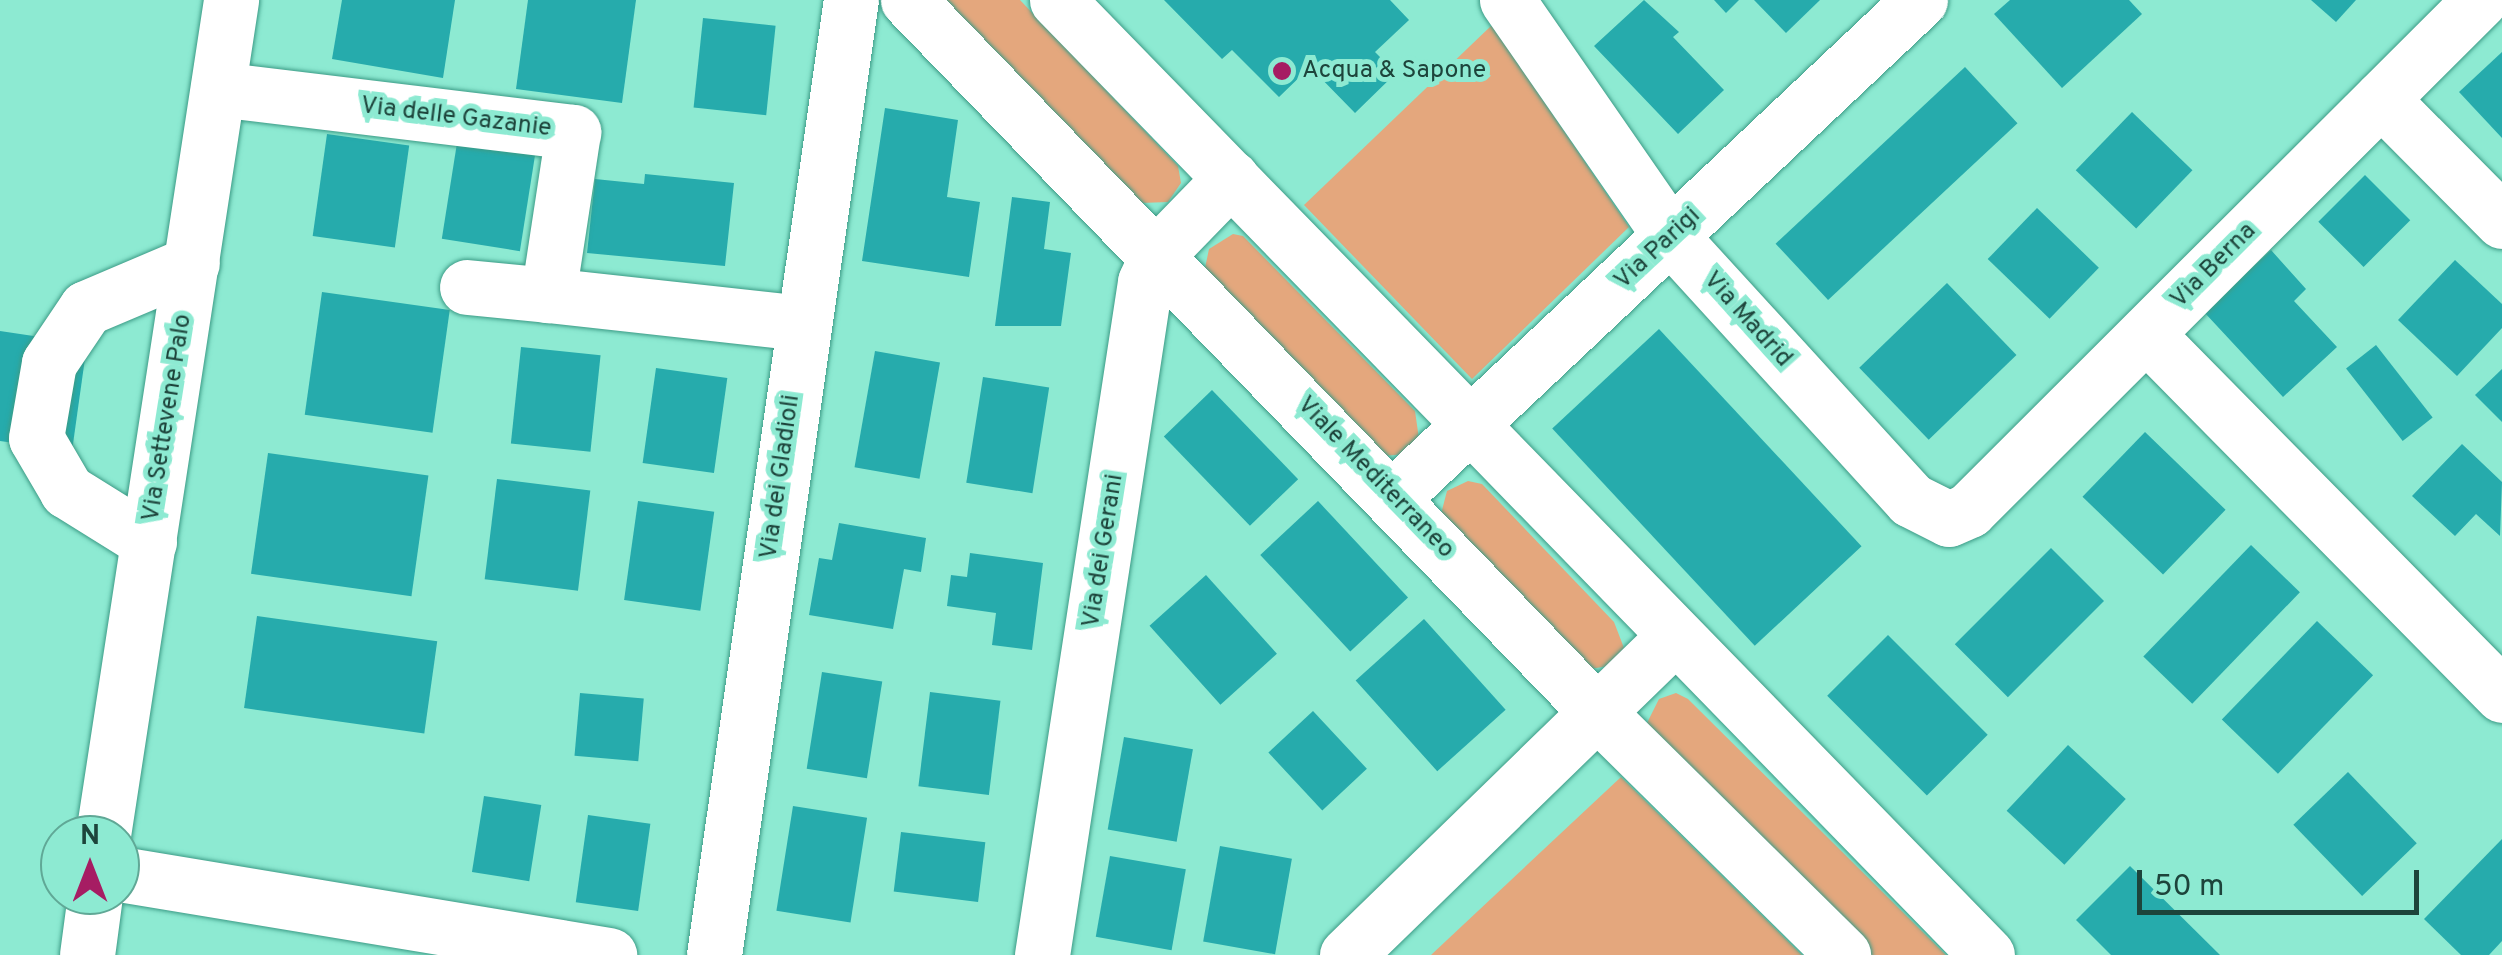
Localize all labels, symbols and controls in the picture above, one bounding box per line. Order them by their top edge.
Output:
place label: Acqua & Sapone [1302,56,1486,86]
marker: Acqua & Sapone [1271,60,1293,82]
street label: Via delle Gazanie [359,91,553,145]
street label: Via Parigi [1609,202,1707,296]
street label: Via Berna [2165,217,2263,315]
street label: Via Madrid [1696,266,1798,374]
street label: Via Settevene Palo [137,312,199,524]
street label: Viale Mediterraneo [1290,391,1460,565]
street label: Via dei Gladioli [755,393,807,561]
street label: Via dei Gerani [1077,472,1131,630]
north arrow [40,815,140,915]
text: N [80,819,100,855]
scale bar [2142,850,2424,912]
text: 50 m [2154,869,2224,906]

